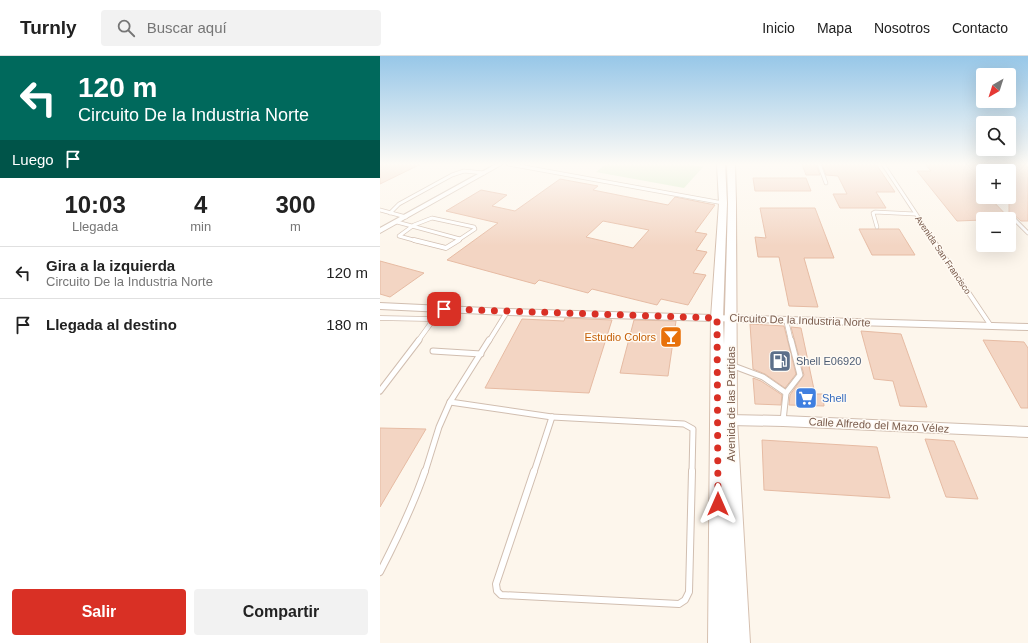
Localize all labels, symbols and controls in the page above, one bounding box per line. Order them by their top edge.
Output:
search box [101,10,381,46]
text: Turnly [20,17,77,38]
icon: search [115,17,137,39]
text: Buscar aquí [147,19,227,36]
text: Inicio [762,20,795,36]
text: Mapa [817,20,852,36]
text: Nosotros [874,20,930,36]
text: Contacto [952,20,1008,36]
north arrow [976,68,1016,108]
map controls [976,68,1016,252]
icon: left [12,72,64,124]
text: 120 m [78,72,157,103]
text: Circuito De la Industria Norte [78,105,309,125]
button: search [976,116,1016,156]
icon: arrive [62,148,84,170]
text: Luego [12,151,54,168]
button: + [976,164,1016,204]
text: 10:03 [64,191,126,218]
text: 4 [194,191,207,218]
text: 300 [276,191,316,218]
button: − [976,212,1016,252]
street label: Avenida San Francisco [913,214,973,296]
text: Llegada [72,219,118,234]
text: min [190,219,211,234]
text: m [290,219,301,234]
text: Gira a la izquierda [46,257,175,274]
icon: left [12,262,34,284]
text: 120 m [326,264,368,281]
text: Circuito De la Industria Norte [46,274,213,289]
pin [427,292,461,326]
icon: arrive [433,298,455,320]
street label: Circuito De la Industria Norte [729,312,871,328]
icon: arrive [12,314,34,336]
text: Llegada al destino [46,316,177,333]
text: 180 m [326,316,368,333]
bar icon: Estudio Colors [658,324,684,350]
place label: Estudio Colors [584,331,656,343]
street label: Avenida de las Partidas [725,346,737,462]
fuel station icon: Shell E06920 [767,348,793,374]
place label: Shell E06920 [796,355,861,367]
supermarket icon: Shell [793,385,819,411]
place label: Shell [822,392,846,404]
street label: Calle Alfredo del Mazo Vélez [808,415,950,435]
position arrow [697,483,739,525]
button: Salir [12,589,186,635]
button: Compartir [194,589,368,635]

